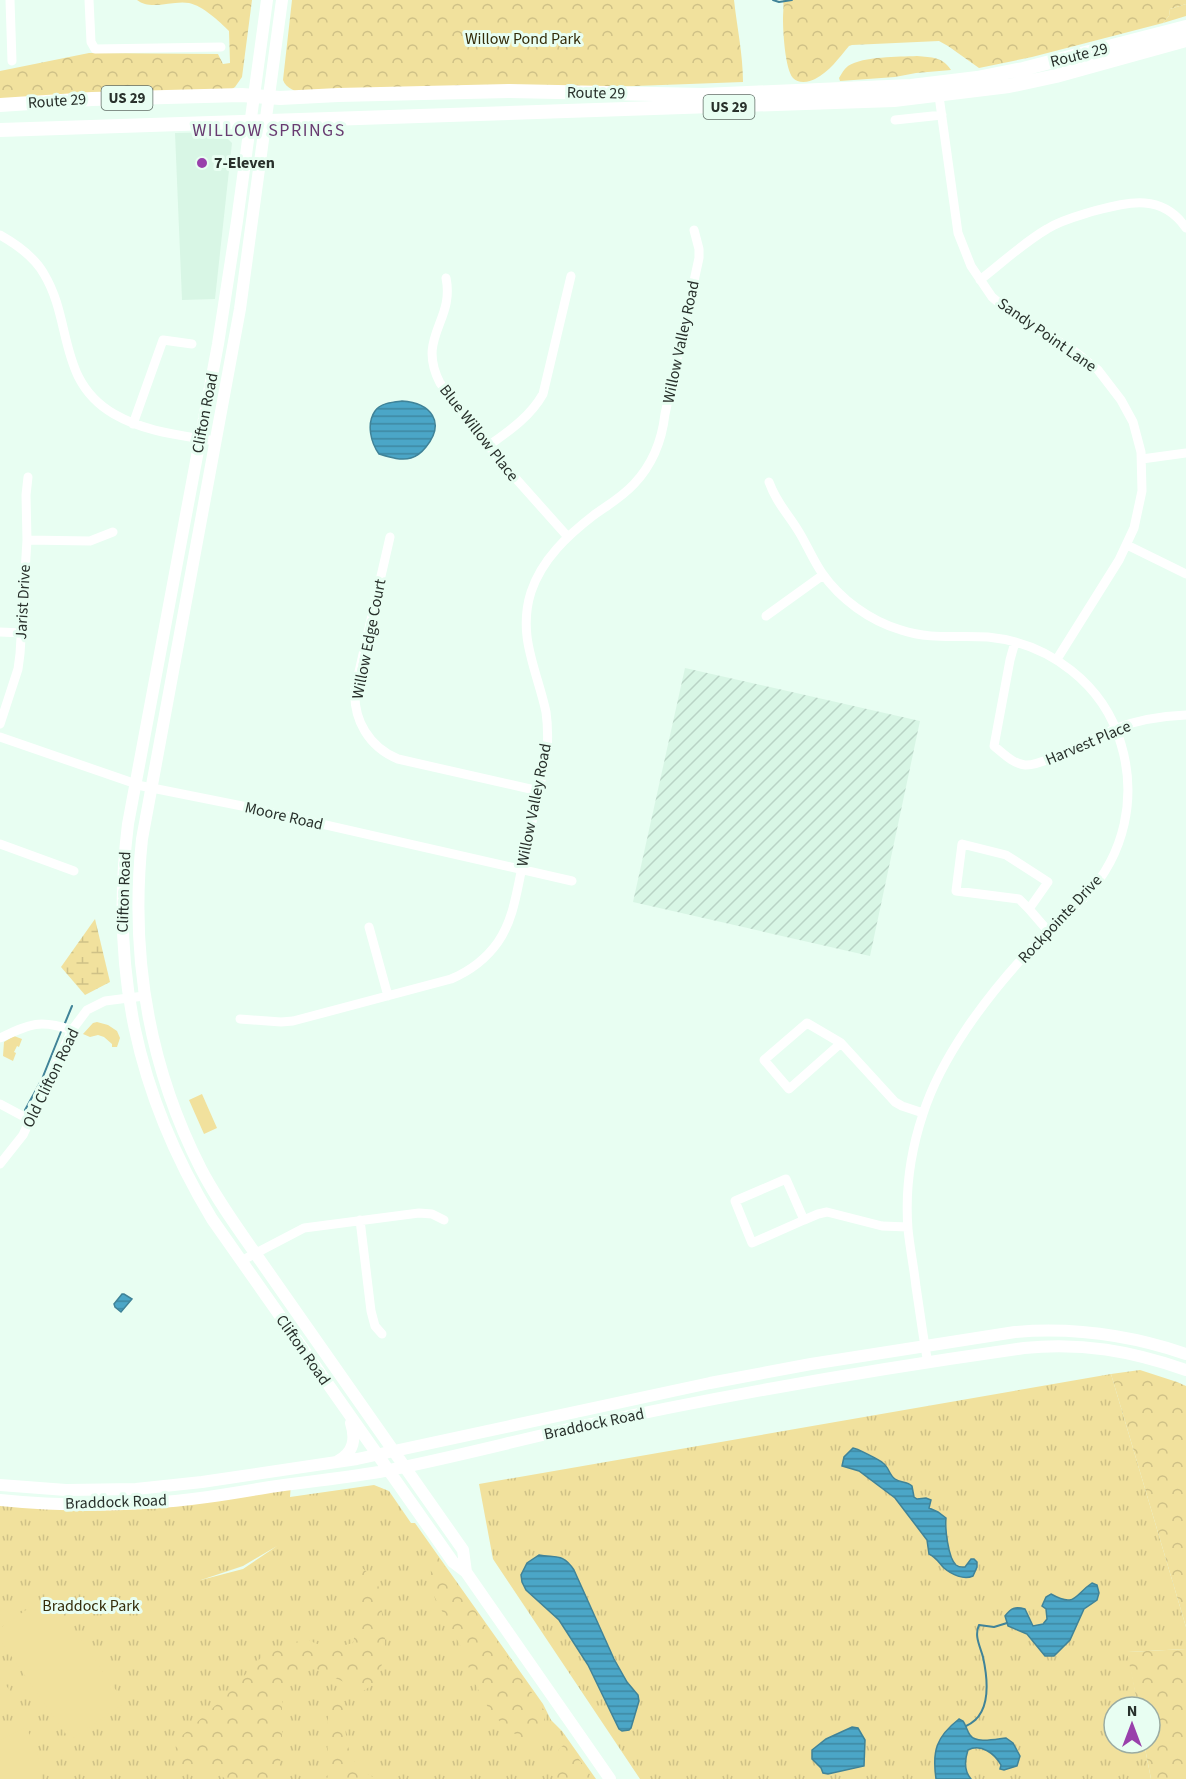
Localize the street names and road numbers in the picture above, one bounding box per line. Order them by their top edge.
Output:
street label: Route 29 [1048,37,1110,73]
street label: Route 29 [567,81,626,105]
road number: US 29 [102,86,152,110]
street label: Route 29 [27,88,87,114]
road number: US 29 [704,95,754,119]
street label: Willow Valley Road [657,279,705,405]
street label: Sandy Point Lane [993,293,1101,377]
street label: Clifton Road [186,371,224,455]
street label: Blue Willow Place [434,380,524,486]
street label: Jarist Drive [10,564,36,640]
street label: Willow Edge Court [347,577,392,701]
street label: Harvest Place [1042,715,1134,771]
street label: Willow Valley Road [511,741,557,869]
street label: Moore Road [243,796,325,836]
street label: Clifton Road [112,851,136,933]
street label: Rockpointe Drive [1013,870,1107,968]
street label: Old Clifton Road [17,1025,85,1131]
street label: Clifton Road [271,1310,335,1390]
street label: Braddock Road [542,1403,646,1445]
street label: Braddock Road [65,1489,167,1515]

